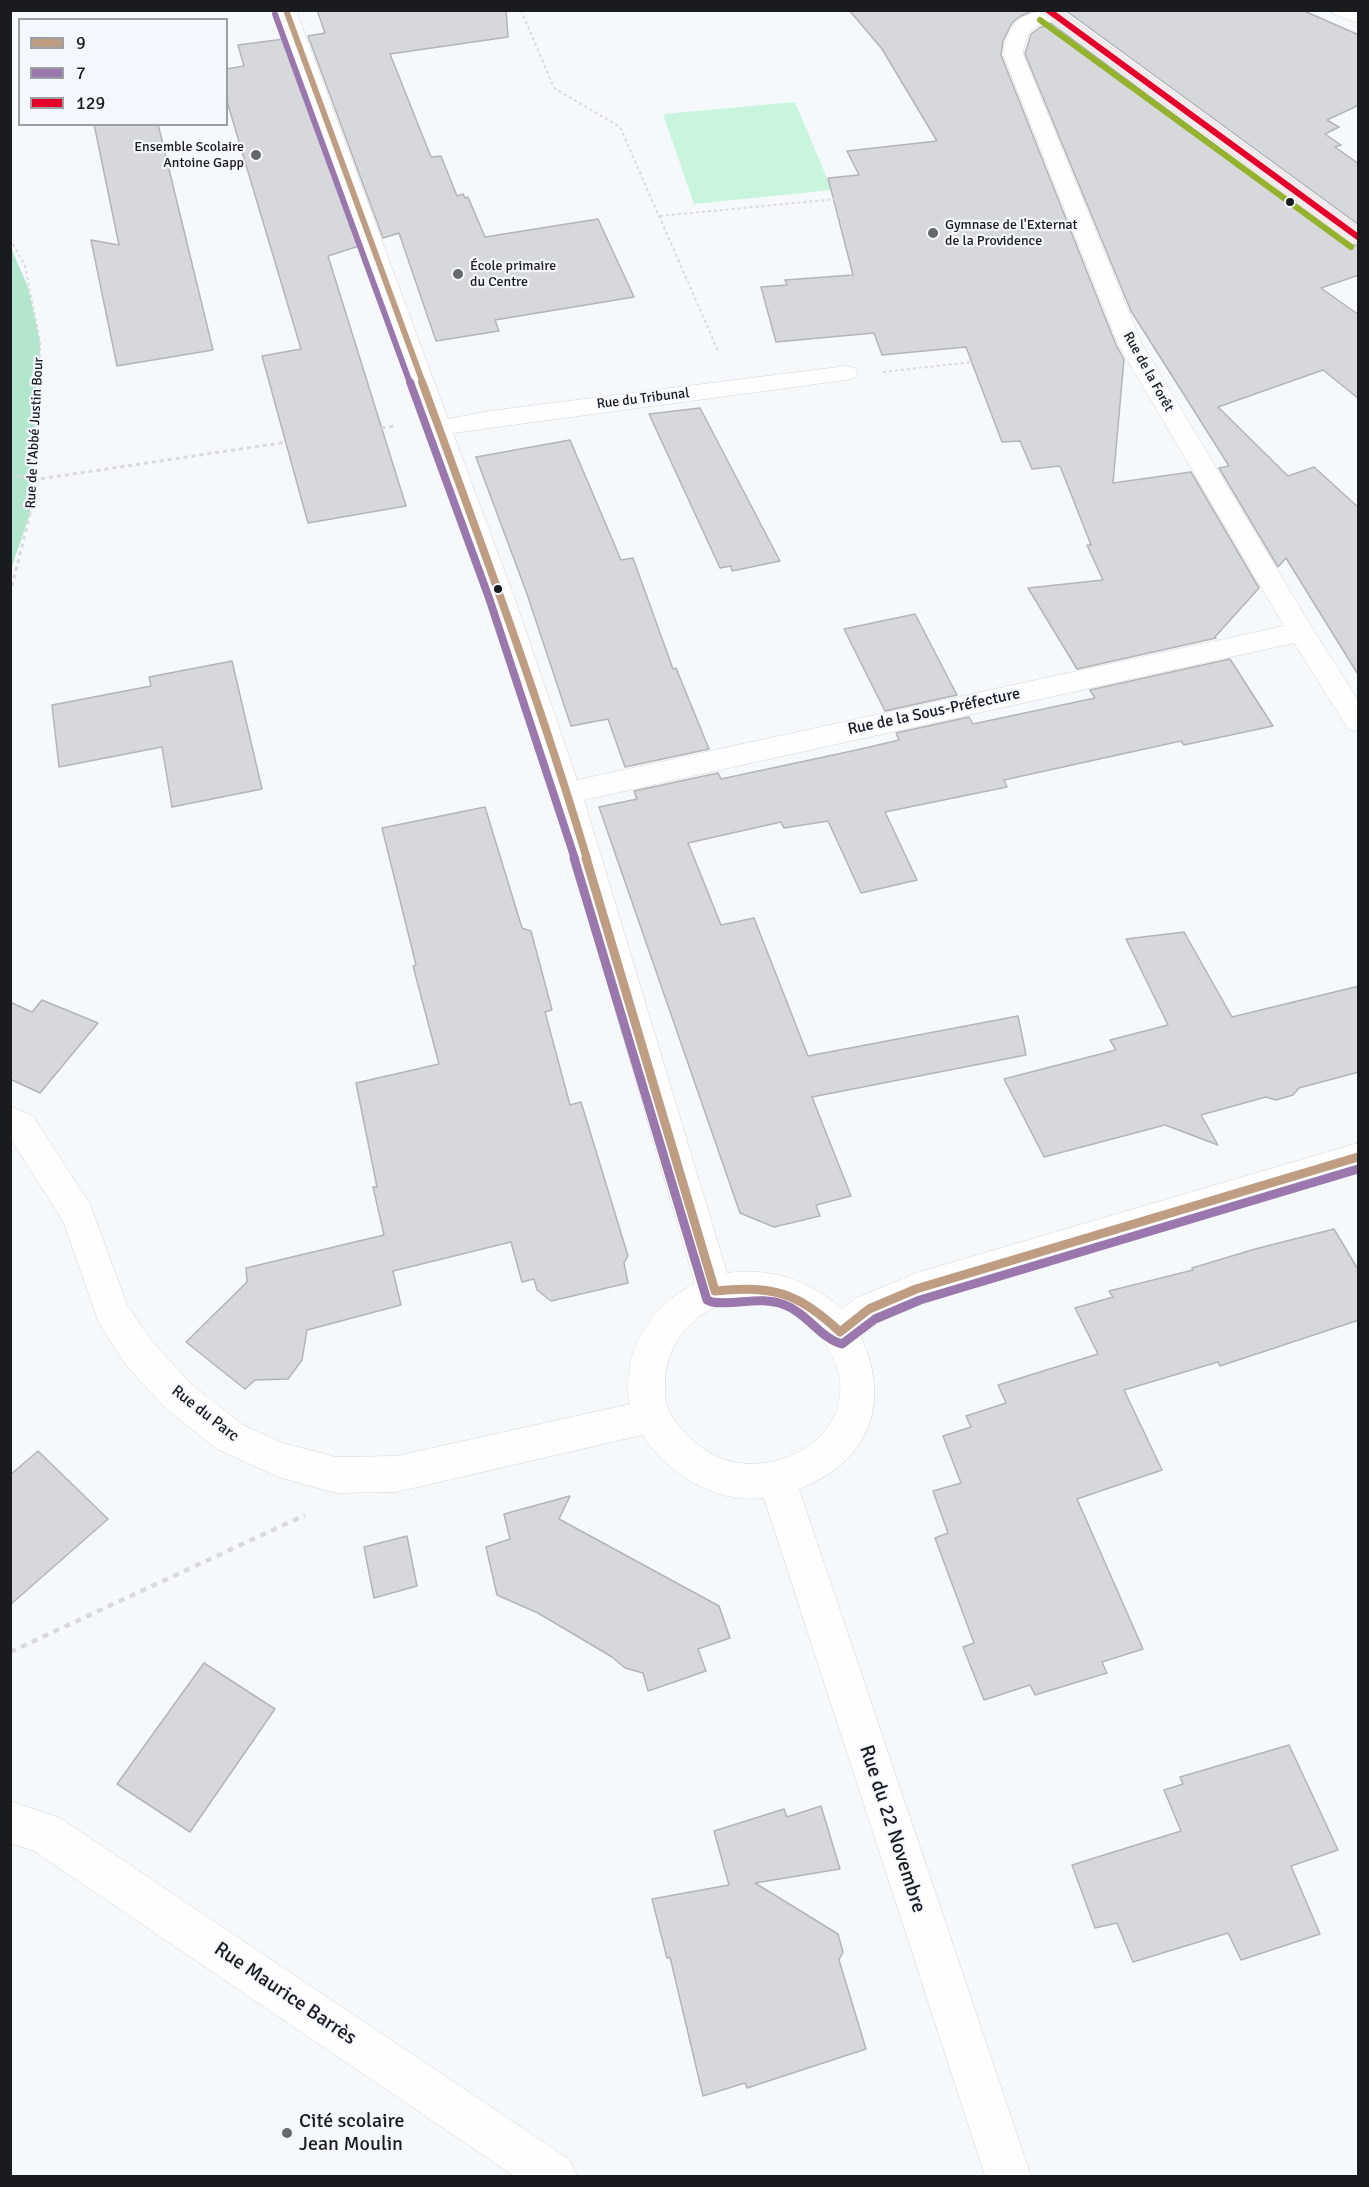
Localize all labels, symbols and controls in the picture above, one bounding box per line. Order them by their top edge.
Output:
legend [18,18,228,126]
text: 9 [76,32,86,54]
text: 7 [76,62,86,84]
text: 129 [76,92,105,114]
place label: Ensemble Scolaire Antoine Gapp [134,139,244,172]
marker: Ensemble Scolaire Antoine Gapp [249,148,263,162]
unlabelled marker [1284,196,1296,208]
place label: Gymnase de l'Externat de la Providence [945,217,1077,250]
marker: Gymnase de l'Externat de la Providence [926,226,940,240]
place label: École primaire du Centre [470,258,556,290]
marker: École primaire du Centre [451,267,465,281]
street label: Rue de la Forêt [1119,329,1177,415]
street label: Rue de l'Abbé Justin Bour [23,357,47,509]
street label: Rue du Tribunal [596,385,690,413]
unlabelled marker [492,583,504,595]
street label: Rue de la Sous-Préfecture [846,684,1022,740]
street label: Rue du Parc [167,1382,243,1446]
street label: Rue du 22 Novembre [854,1742,930,1916]
street label: Rue Maurice Barrès [209,1938,361,2050]
place label: Cité scolaire Jean Moulin [299,2110,405,2157]
marker: Cité scolaire Jean Moulin [280,2126,294,2140]

